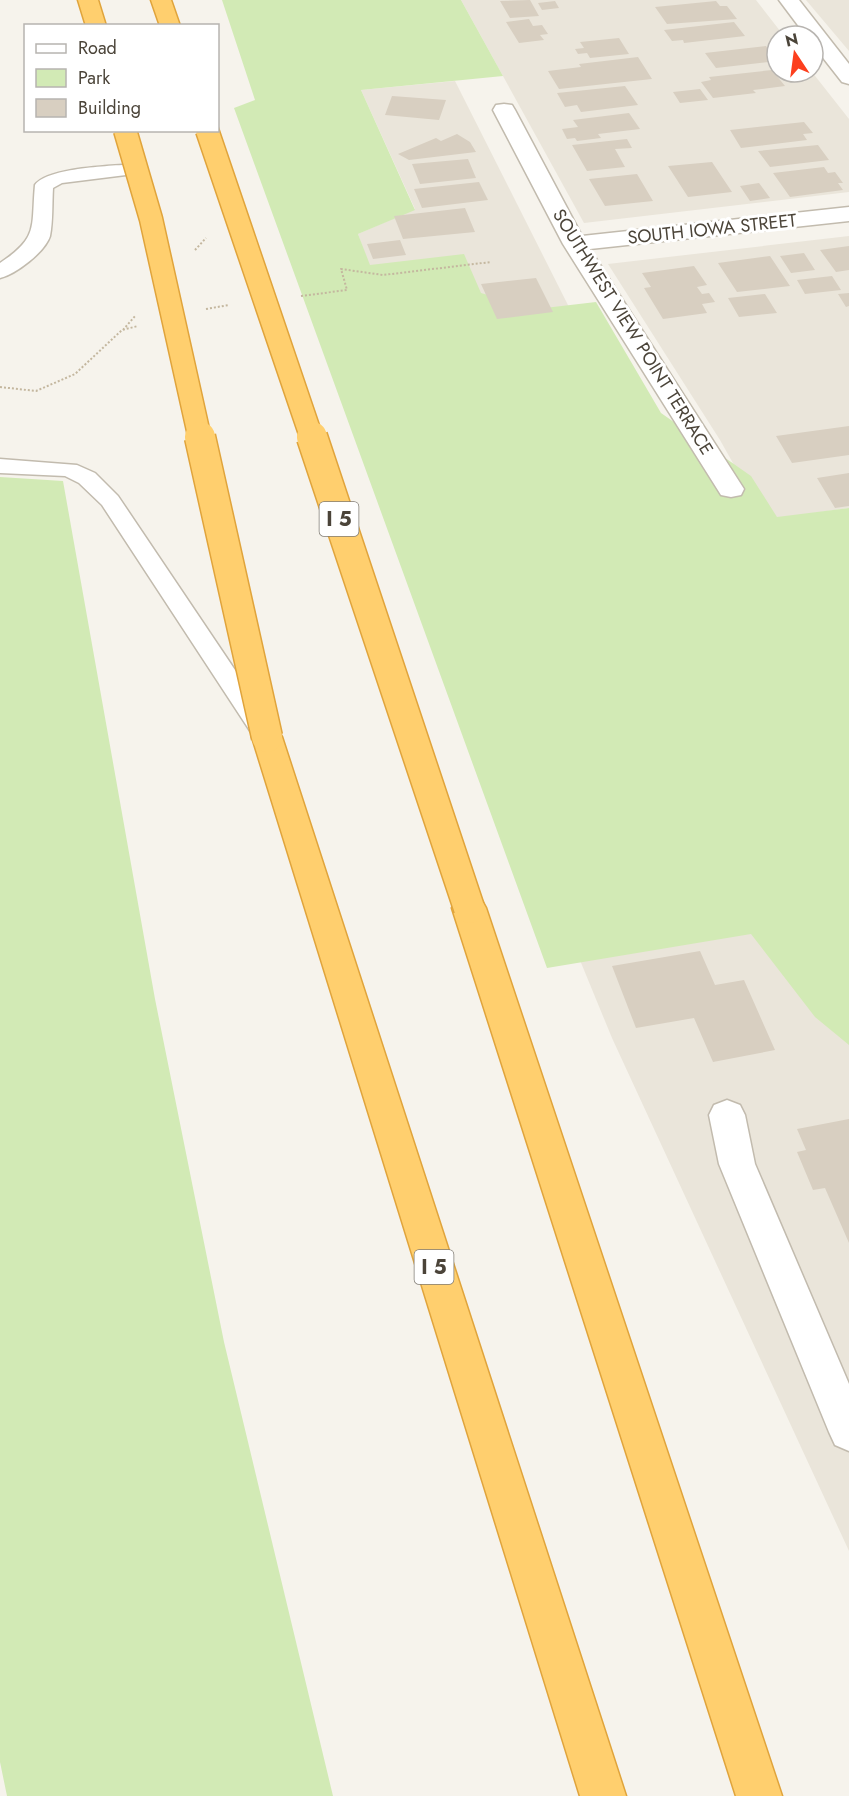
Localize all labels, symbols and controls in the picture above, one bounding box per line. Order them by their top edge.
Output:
legend [24,24,219,132]
north arrow [765,24,825,84]
text: N [783,27,801,53]
text: Road [78,35,117,61]
text: Park [78,65,110,91]
text: Building [78,95,141,121]
street label: SOUTHWEST VIEW POINT TERRACE [546,204,720,460]
street label: SOUTH IOWA STREET [626,207,798,251]
road number: I 5 [320,502,358,536]
road number: I 5 [414,1250,454,1284]

